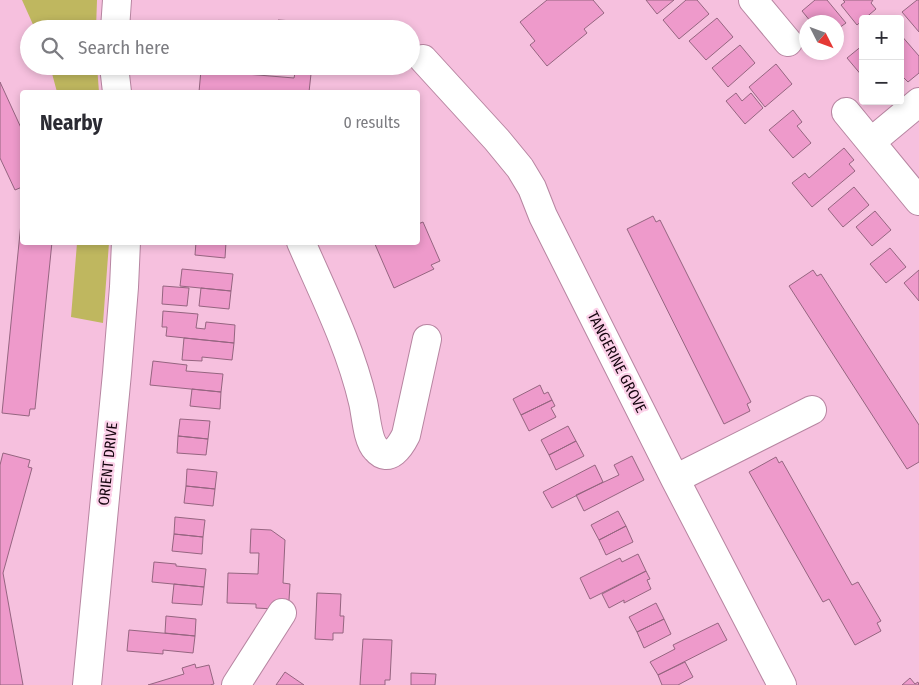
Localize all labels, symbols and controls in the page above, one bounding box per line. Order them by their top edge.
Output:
north arrow [799,15,844,60]
map controls [859,15,904,105]
button: + [859,15,904,60]
search box [20,20,420,75]
icon: search [38,34,66,62]
text: Search here [78,36,170,59]
button: − [859,60,904,105]
text: Nearby [40,110,102,136]
text: 0 results [343,113,400,132]
street label: TANGERINE GROVE [584,308,650,416]
street label: ORIENT DRIVE [95,421,121,507]

